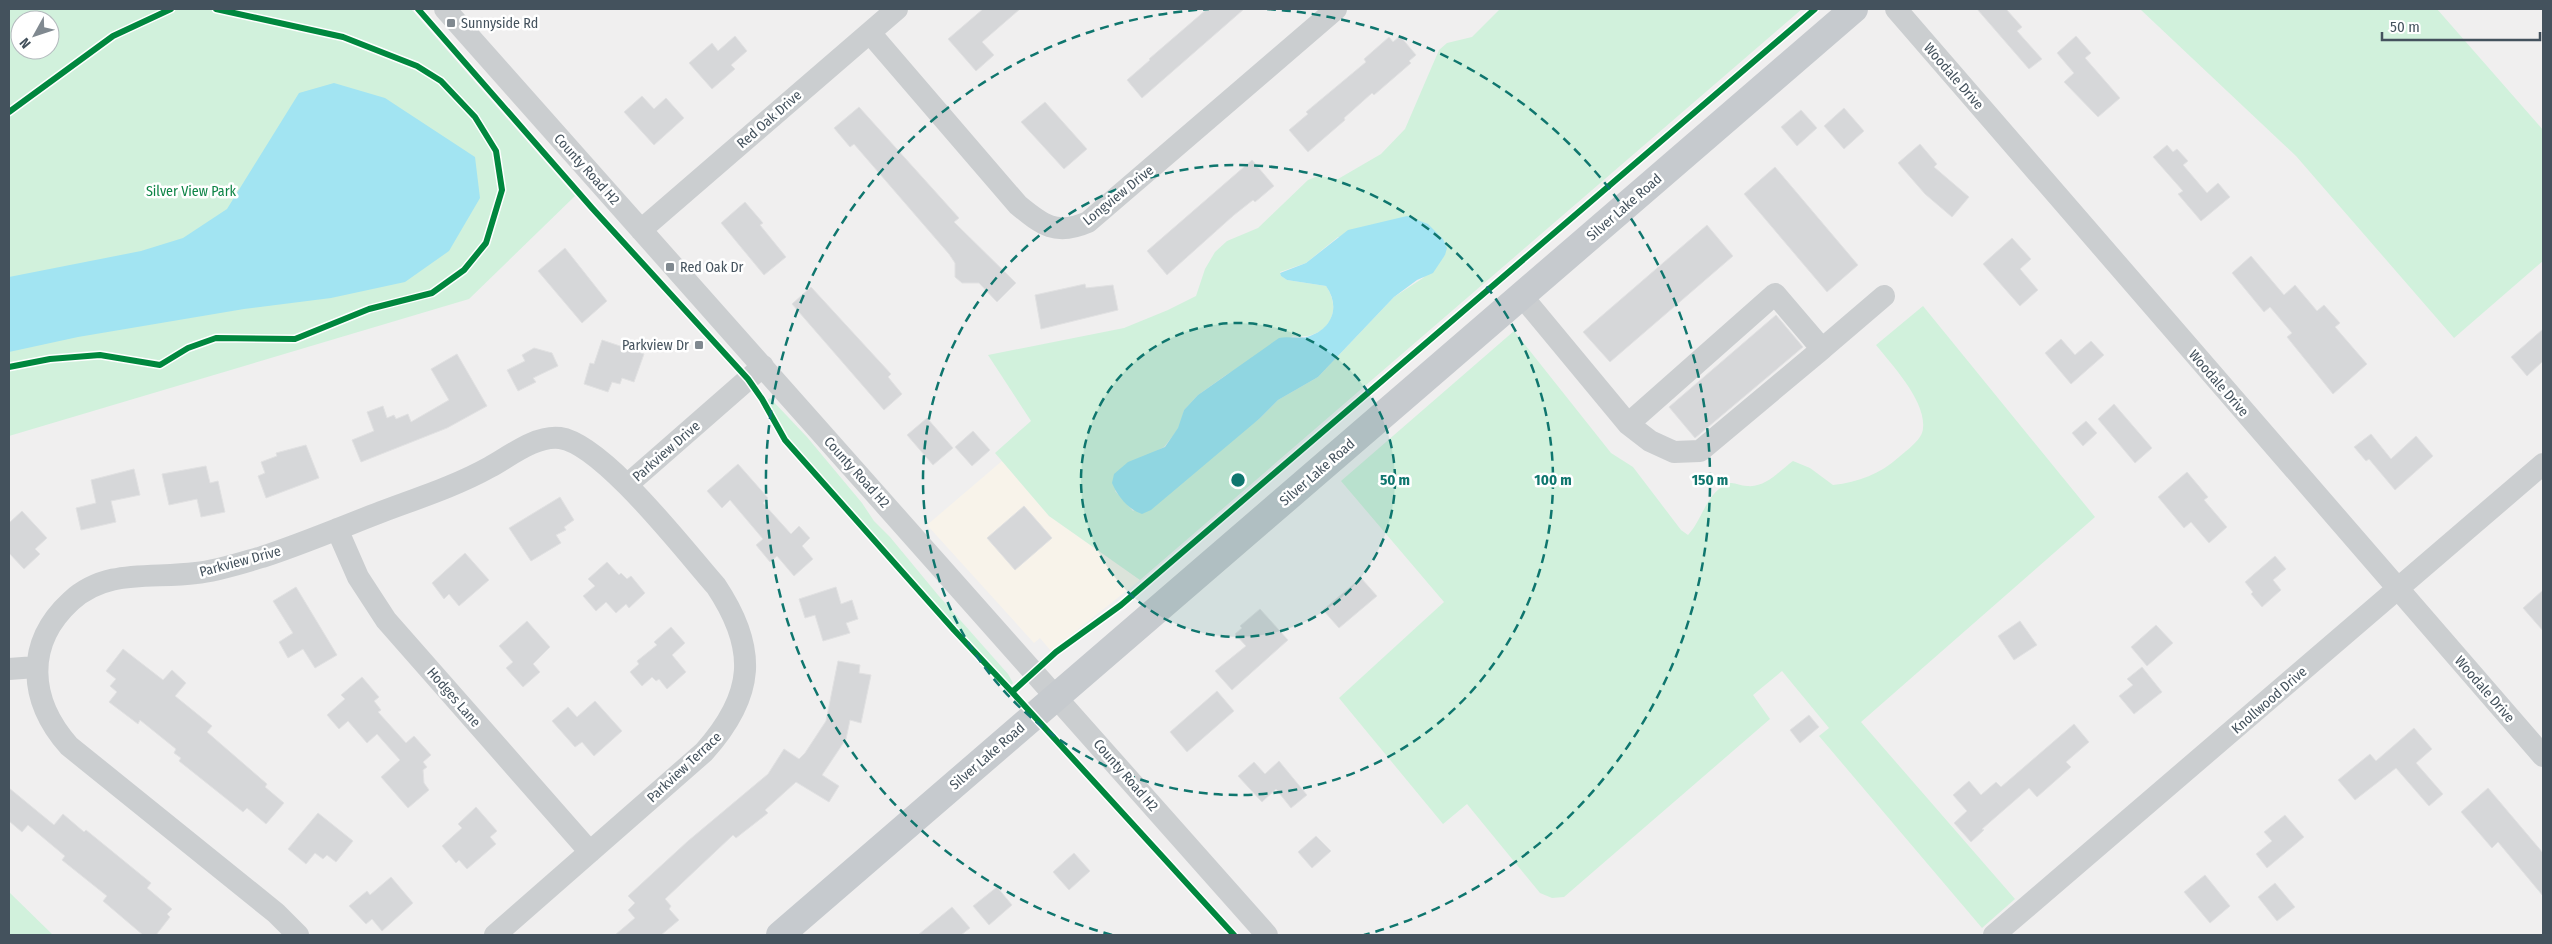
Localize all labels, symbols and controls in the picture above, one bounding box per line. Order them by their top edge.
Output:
north arrow [10,10,60,60]
scale bar [2382,10,2540,42]
place label: Sunnyside Rd [461,15,538,32]
marker: Sunnyside Rd [445,17,457,29]
text: 50 m [2390,18,2420,36]
text: N [16,34,35,52]
street label: Woodale Drive [1920,40,1987,113]
street label: Red Oak Drive [734,87,805,152]
street label: County Road H2 [550,130,623,208]
street label: Longview Drive [1080,162,1157,229]
street label: Silver Lake Road [1583,170,1665,245]
park label: Silver View Park [146,183,237,200]
place label: Red Oak Dr [680,259,744,276]
marker: Red Oak Dr [664,261,676,273]
place label: Parkview Dr [622,337,689,354]
marker: Parkview Dr [693,339,705,351]
street label: Woodale Drive [2185,347,2252,420]
street label: Parkview Drive [629,417,704,485]
street label: County Road H2 [820,433,893,511]
street label: Silver Lake Road [1276,435,1358,510]
centre of rings [1229,471,1247,489]
text: 50 m [1380,471,1410,489]
text: 100 m [1534,471,1572,489]
text: 150 m [1692,471,1728,489]
street label: Parkview Drive [198,542,283,581]
street label: Woodale Drive [2451,653,2518,726]
street label: Knollwood Drive [2228,663,2310,738]
street label: Hodges Lane [423,664,484,731]
street label: Silver Lake Road [946,719,1028,794]
street label: Parkview Terrace [644,729,725,806]
street label: County Road H2 [1090,736,1162,815]

